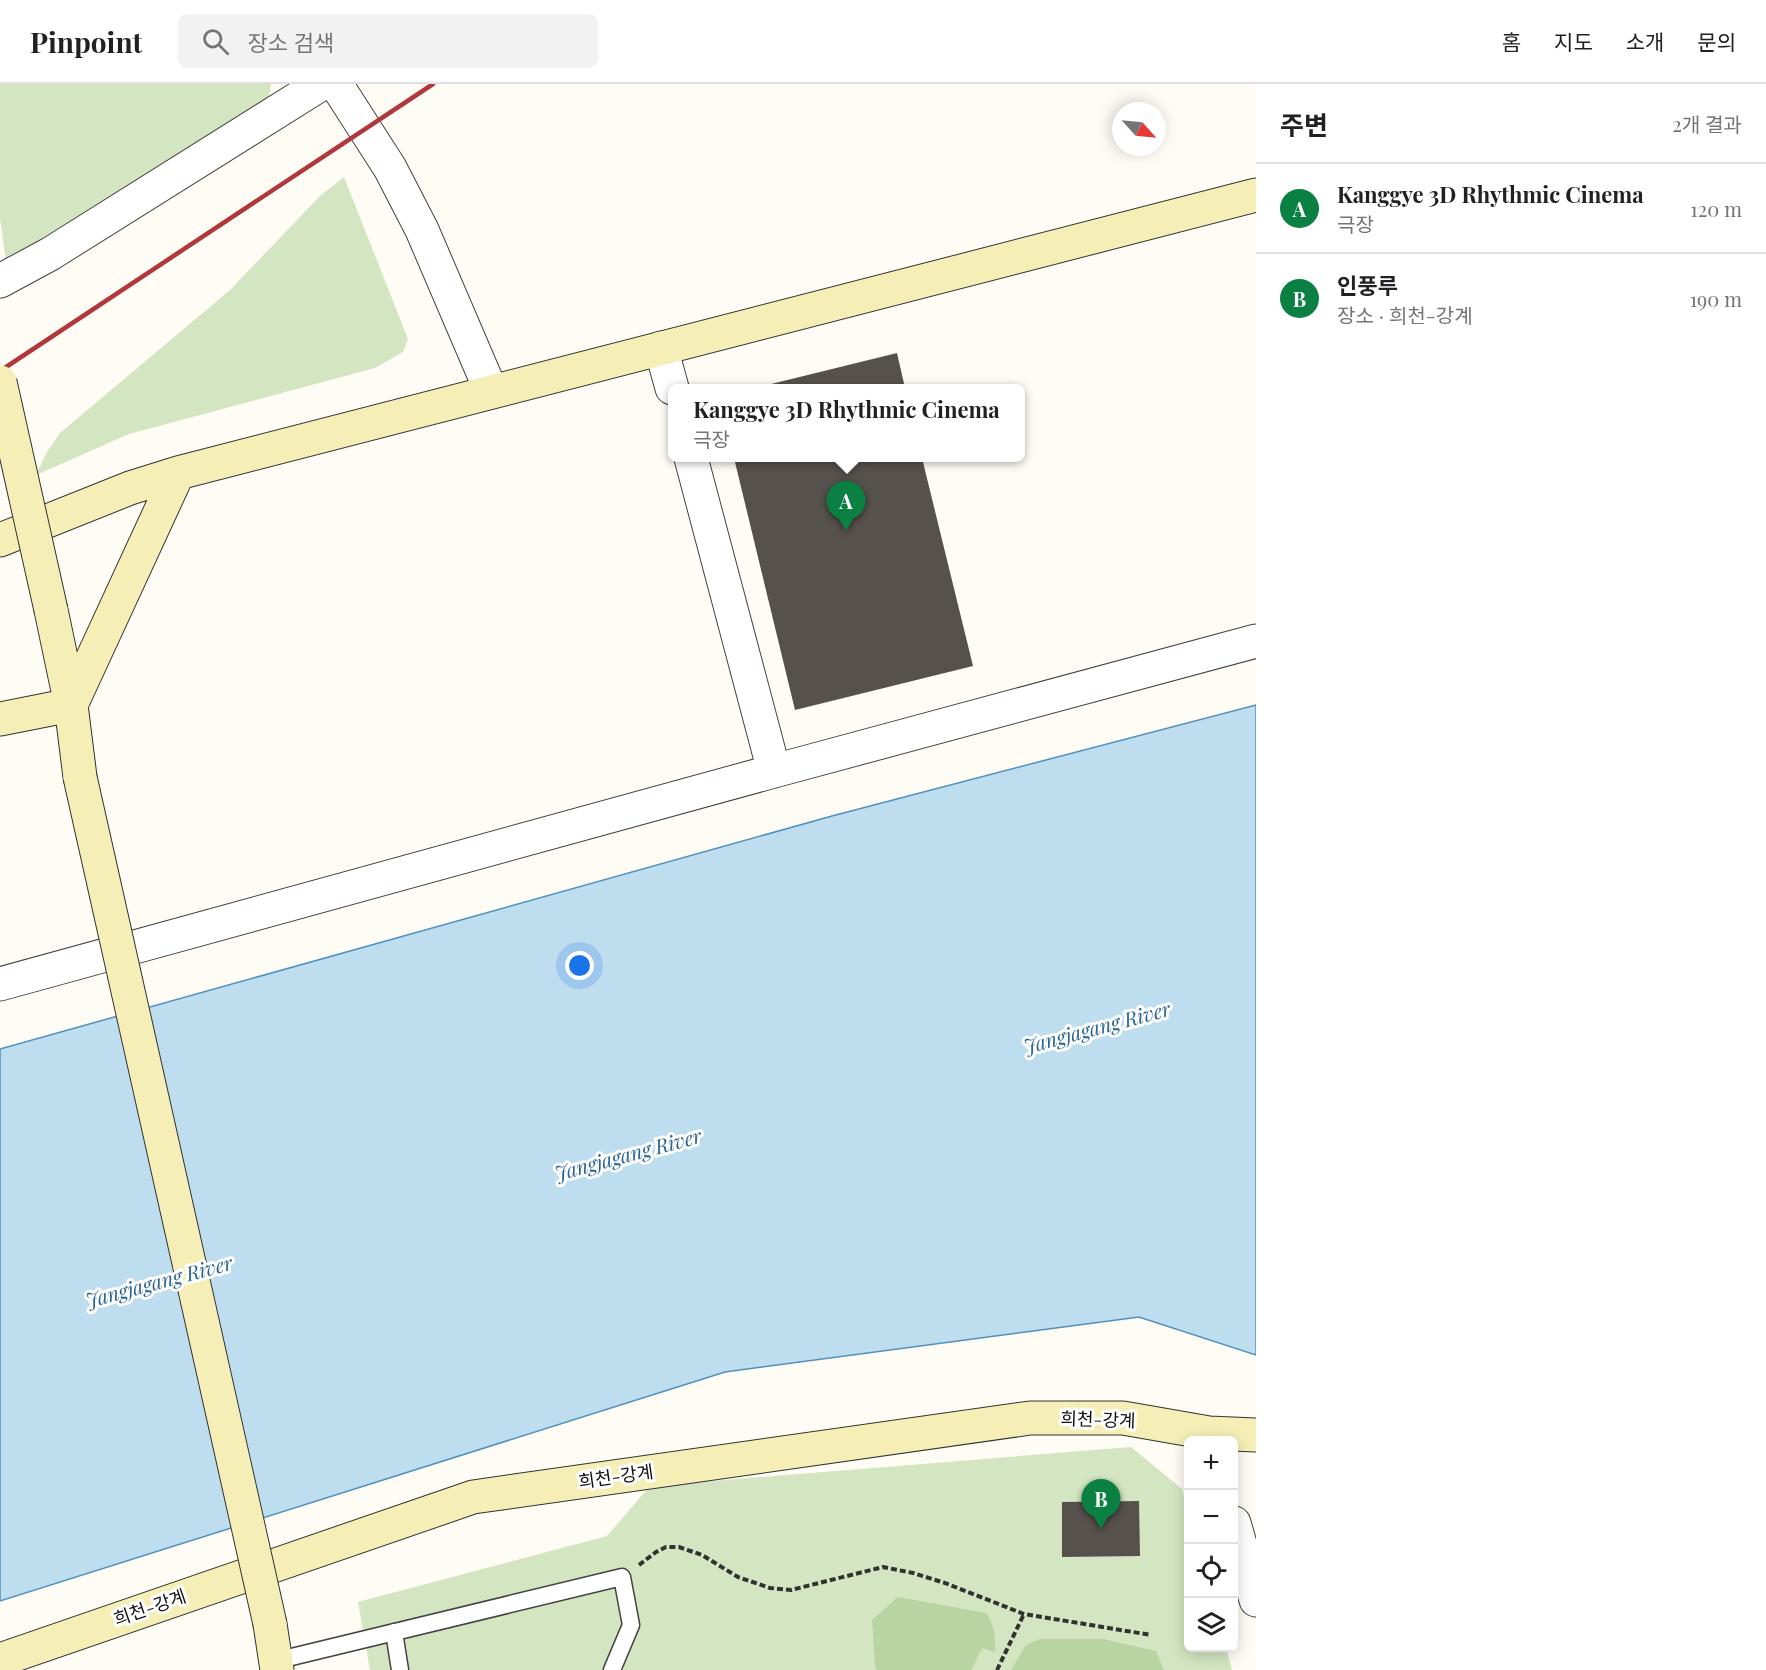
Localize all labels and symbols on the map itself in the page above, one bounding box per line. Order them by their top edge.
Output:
north arrow [1112,102,1166,156]
pin: A [826,482,866,531]
your location [565,951,594,980]
water label: Jangjagang River [1020,994,1174,1059]
water label: Jangjagang River [551,1121,705,1186]
water label: Jangjagang River [82,1248,236,1313]
street label: 희천-강계 [1060,1406,1136,1432]
street label: 희천-강계 [577,1459,655,1493]
pin: B [1082,1480,1120,1529]
street label: 희천-강계 [110,1583,189,1631]

